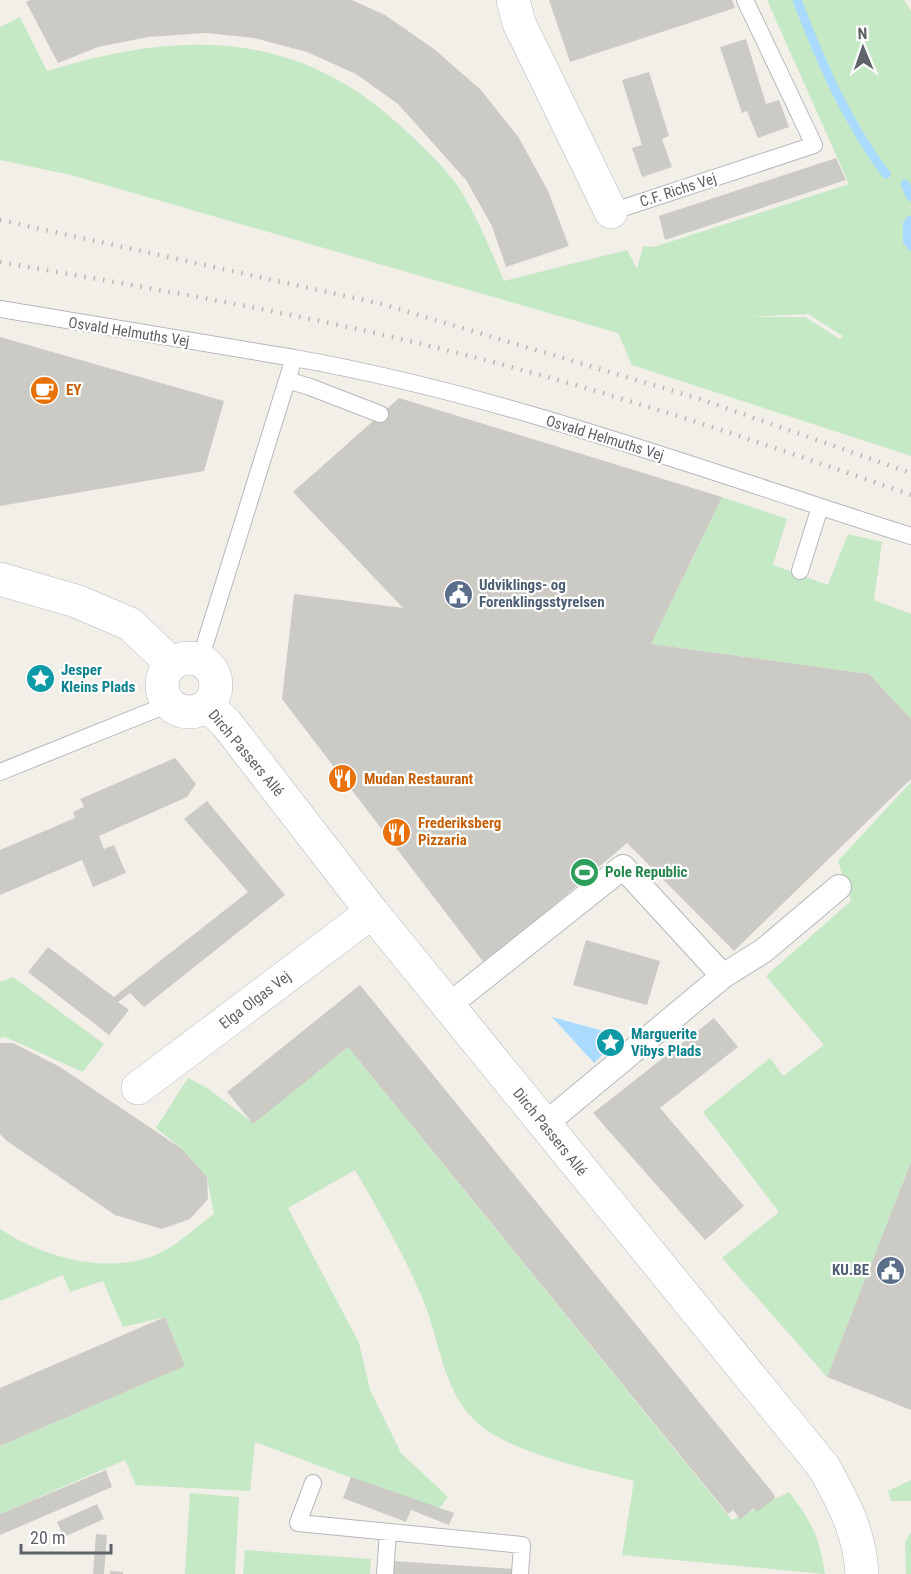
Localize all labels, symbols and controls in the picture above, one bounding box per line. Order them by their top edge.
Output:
north arrow [833,18,893,78]
text: N [857,24,868,43]
street label: C.F. Richs Vej [637,169,719,211]
street label: Osvald Helmuths Vej [67,314,191,350]
cafe icon: EY [29,374,61,406]
place label: EY [66,381,82,399]
street label: Osvald Helmuths Vej [544,411,666,465]
place label: Udviklings- og Forenklingsstyrelsen [479,576,605,611]
public building icon: Udviklings- og Forenklingsstyrelsen [442,578,474,610]
place label: Jesper Kleins Plads [61,661,135,696]
place icon: Jesper Kleins Plads [24,663,56,695]
street label: Dirch Passers Allé [205,706,287,800]
restaurant icon: Mudan Restaurant [327,763,359,795]
place label: Mudan Restaurant [364,770,474,788]
place label: Frederiksberg Pizzaria [418,814,501,849]
restaurant icon: Frederiksberg Pizzaria [381,816,413,848]
sports icon: Pole Republic [568,856,600,888]
place label: Pole Republic [605,863,688,881]
street label: Elga Olgas Vej [216,967,294,1033]
place label: Marguerite Vibys Plads [631,1025,702,1060]
place icon: Marguerite Vibys Plads [594,1027,626,1059]
street label: Dirch Passers Allé [509,1085,591,1179]
public building icon: KU.BE [874,1254,906,1286]
place label: KU.BE [832,1261,869,1279]
scale bar [21,1517,111,1555]
text: 20 m [30,1527,65,1548]

